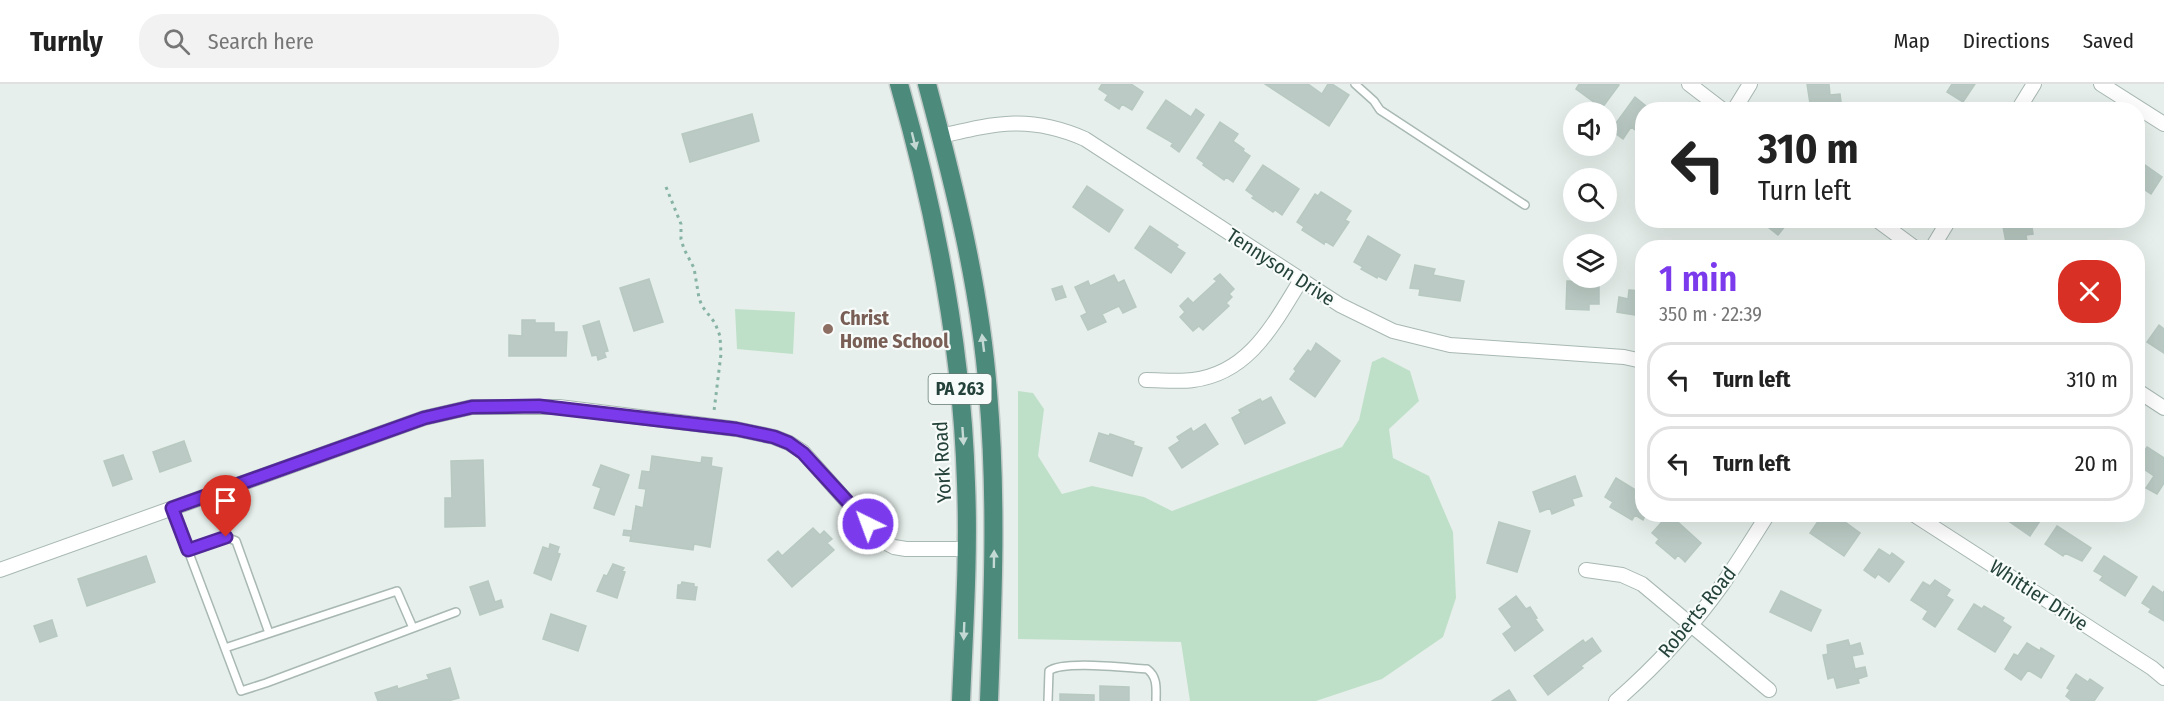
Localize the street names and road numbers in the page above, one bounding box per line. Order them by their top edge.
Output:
street label: Tennyson Drive [1222,223,1340,311]
road number: PA 263 [928,374,992,404]
street label: York Road [928,421,956,503]
street label: Whittier Drive [1985,554,2093,636]
street label: Roberts Road [1653,562,1741,662]

